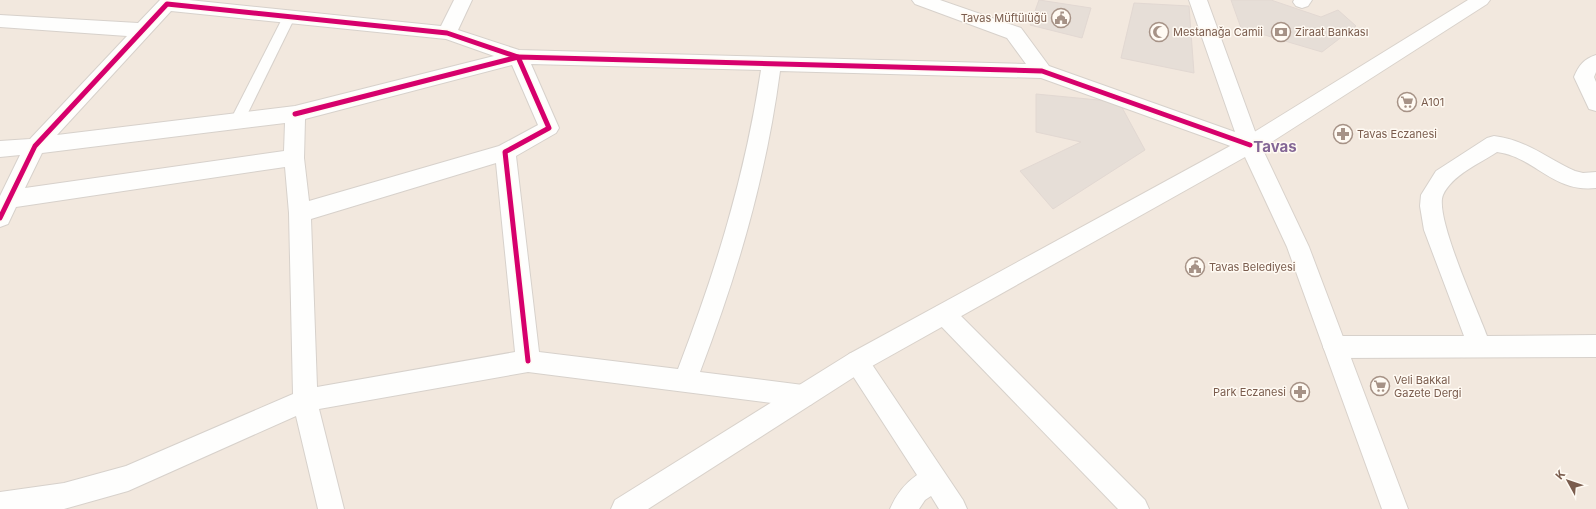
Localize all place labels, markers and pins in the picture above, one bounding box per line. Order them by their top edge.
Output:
public building icon: Tavas Müftülüğü [1050,7,1072,29]
place label: Tavas Müftülüğü [961,11,1047,25]
mosque icon: Mestanağa Camii [1148,21,1170,43]
bank icon: Ziraat Bankası [1270,21,1292,43]
place label: Mestanağa Camii [1173,25,1263,39]
place label: Ziraat Bankası [1295,25,1368,39]
supermarket icon: A101 [1396,91,1418,113]
place label: A101 [1421,95,1444,109]
pharmacy icon: Tavas Eczanesi [1332,123,1354,145]
place label: Tavas Eczanesi [1357,127,1437,141]
public building icon: Tavas Belediyesi [1184,256,1206,278]
place label: Tavas Belediyesi [1209,260,1295,274]
place label: Veli Bakkal Gazete Dergi [1394,373,1461,400]
supermarket icon: Veli Bakkal Gazete Dergi [1369,375,1391,397]
pharmacy icon: Park Eczanesi [1289,381,1311,403]
place label: Park Eczanesi [1213,385,1286,399]

